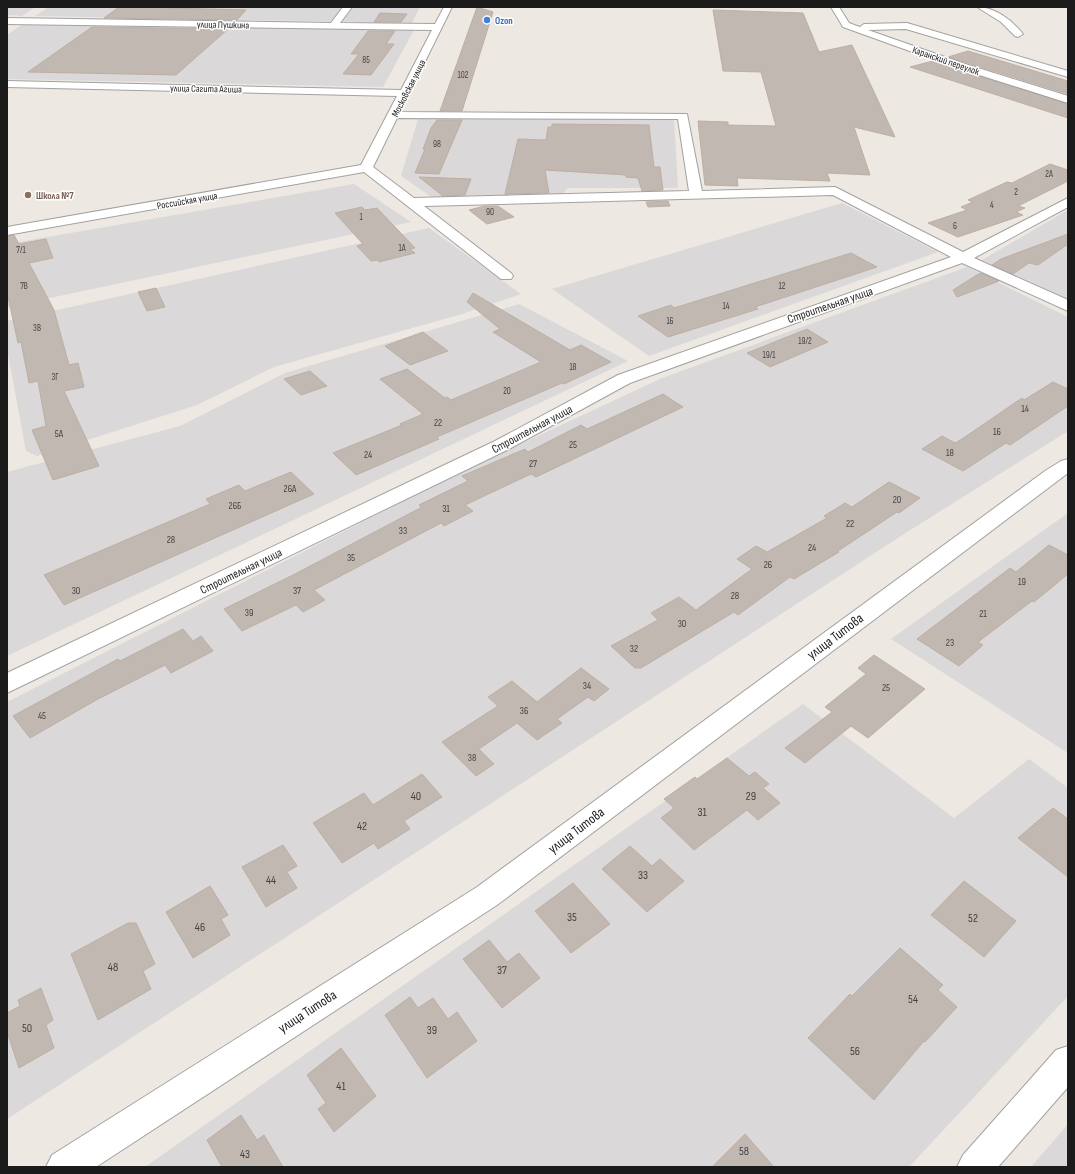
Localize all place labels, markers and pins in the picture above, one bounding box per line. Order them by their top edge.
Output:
marker: Ozon [482,15,492,25]
place label: Ozon [495,15,513,27]
marker: Школа №7 [23,190,33,200]
place label: Школа №7 [36,190,74,202]

